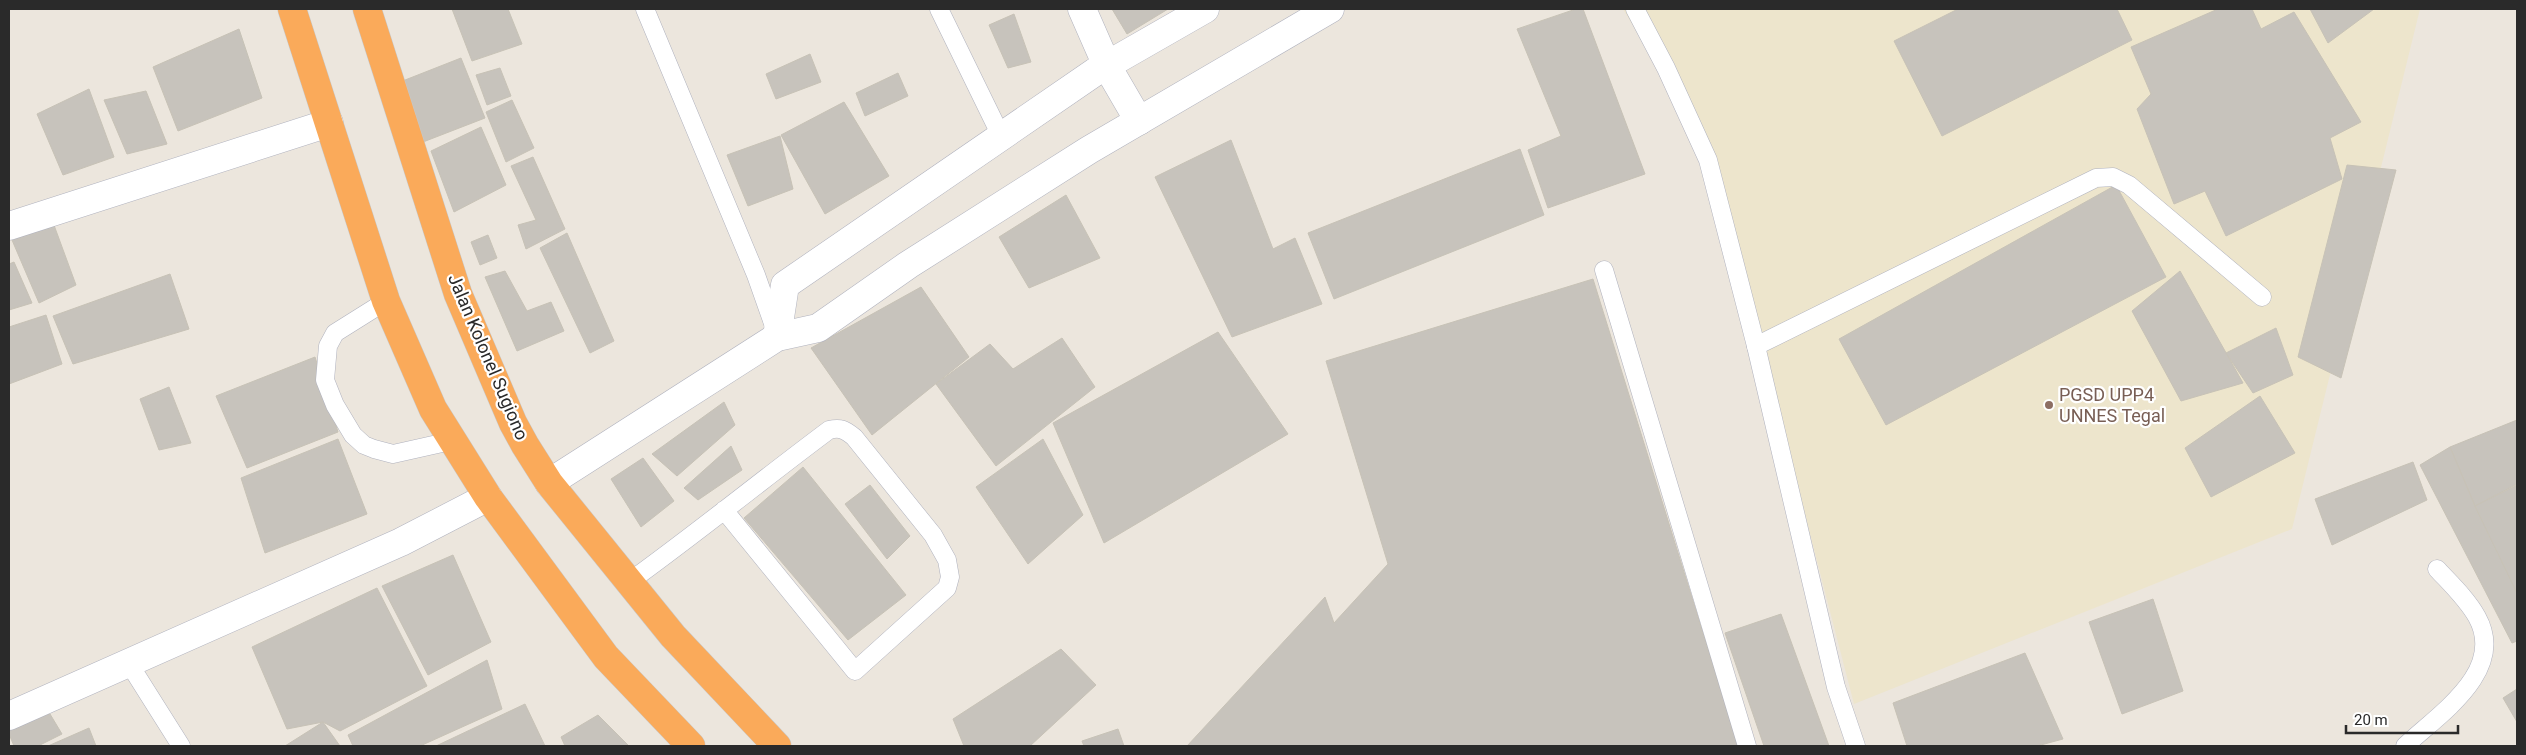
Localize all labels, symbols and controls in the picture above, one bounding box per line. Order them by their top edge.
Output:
street label: Jalan Kolonel Sugiono [444,271,533,443]
place label: PGSD UPP4 UNNES Tegal [2059,384,2165,426]
marker: PGSD UPP4 UNNES Tegal [2043,399,2055,411]
scale bar [2346,702,2458,734]
text: 20 m [2354,711,2388,729]

